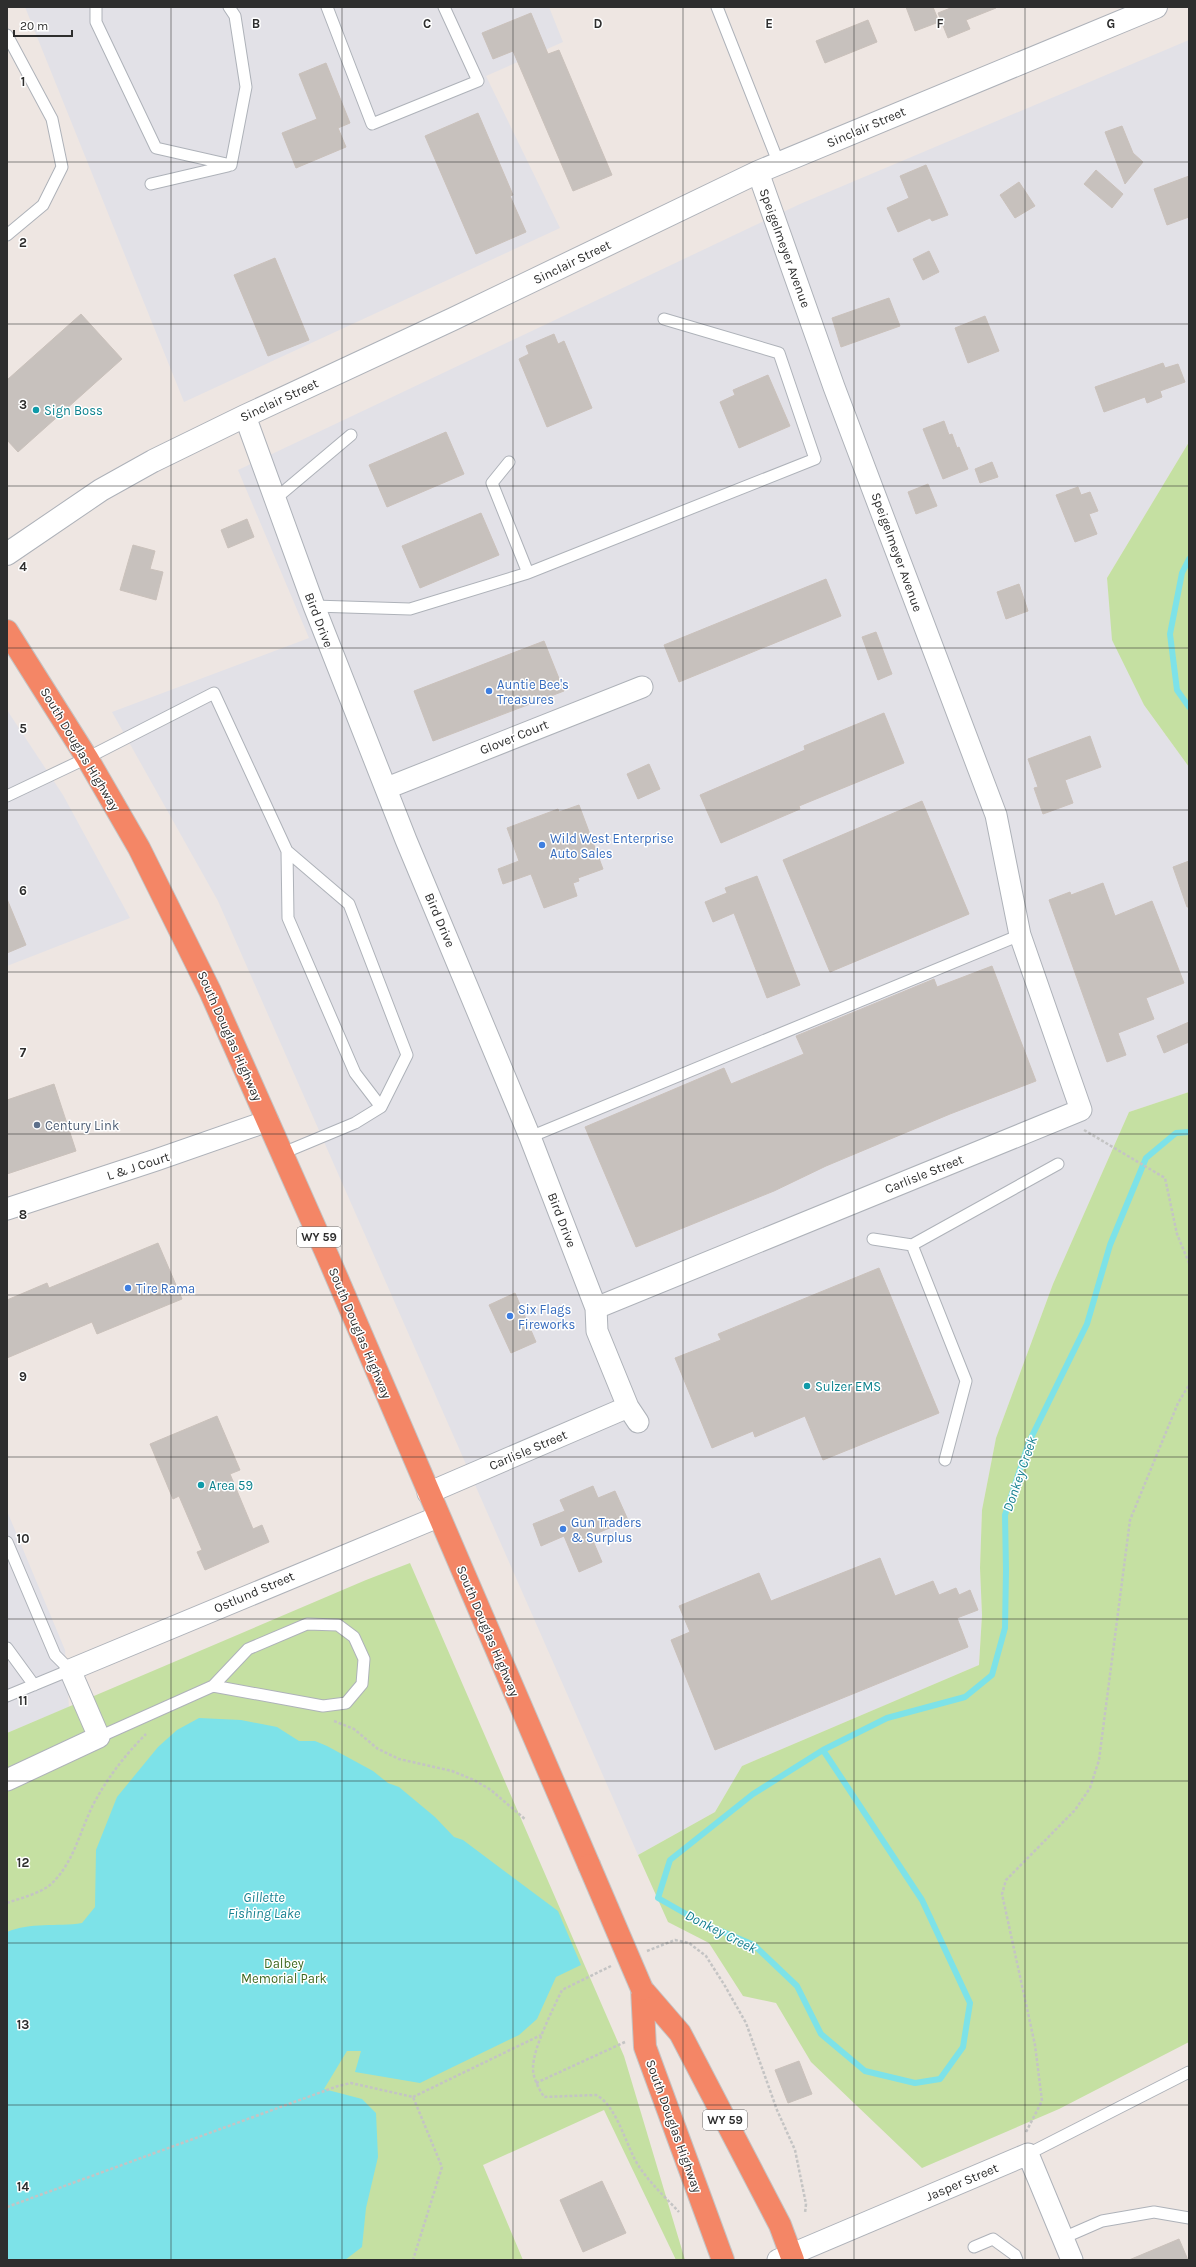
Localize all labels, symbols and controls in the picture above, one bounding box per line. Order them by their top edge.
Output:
scale bar [14,12,72,38]
text: B [252,16,260,31]
text: C [423,16,431,31]
text: D [594,16,603,31]
text: E [765,16,773,31]
text: F [936,16,944,31]
text: G [1107,16,1115,31]
text: 20 m [20,19,48,33]
text: 1 [21,74,25,89]
street label: Sinclair Street [824,104,908,150]
street label: Speigelmeyer Avenue [756,186,814,310]
text: 2 [19,235,27,250]
street label: Sinclair Street [531,237,613,287]
street label: Sinclair Street [238,375,321,425]
text: 3 [19,397,27,412]
place label: Sign Boss [44,403,103,418]
marker: Sign Boss [31,405,41,415]
street label: Speigelmeyer Avenue [868,490,926,614]
text: 4 [19,559,27,574]
street label: Bird Drive [302,590,336,650]
place label: Auntie Bee's Treasures [497,677,569,707]
street label: South Douglas Highway [37,685,123,813]
marker: Auntie Bee's Treasures [484,686,494,696]
street label: Glover Court [478,716,551,758]
text: 5 [19,721,27,736]
place label: Wild West Enterprise Auto Sales [550,831,674,861]
marker: Wild West Enterprise Auto Sales [537,840,547,850]
text: 6 [19,883,27,898]
street label: Bird Drive [422,890,458,950]
street label: South Douglas Highway [195,969,265,1103]
text: 7 [20,1045,27,1060]
place label: Century Link [45,1118,119,1133]
marker: Century Link [32,1120,42,1130]
street label: L & J Court [105,1149,171,1183]
street label: Carlisle Street [883,1151,966,1197]
street label: Bird Drive [545,1190,579,1250]
text: 8 [19,1207,27,1222]
road number: WY 59 [297,1227,341,1247]
street label: South Douglas Highway [326,1265,394,1401]
place label: Tire Rama [136,1281,195,1296]
marker: Tire Rama [123,1283,133,1293]
place label: Six Flags Fireworks [518,1302,576,1332]
marker: Six Flags Fireworks [505,1311,515,1321]
text: 9 [19,1369,27,1384]
place label: Sulzer EMS [815,1379,881,1394]
marker: Sulzer EMS [802,1381,812,1391]
street label: Carlisle Street [487,1427,569,1473]
water label: Donkey Creek [999,1433,1041,1514]
place label: Area 59 [209,1478,253,1493]
marker: Area 59 [196,1480,206,1490]
place label: Gun Traders & Surplus [571,1515,642,1545]
marker: Gun Traders & Surplus [558,1524,568,1534]
text: 10 [17,1531,29,1546]
street label: South Douglas Highway [454,1563,522,1699]
street label: Ostlund Street [212,1568,297,1616]
text: 11 [18,1693,28,1708]
text: 12 [17,1855,29,1870]
water label: Gillette Fishing Lake [228,1889,301,1922]
water label: Donkey Creek [682,1907,760,1958]
park label: Dalbey Memorial Park [241,1956,327,1986]
text: 13 [17,2017,29,2032]
street label: South Douglas Highway [643,2057,705,2195]
road number: WY 59 [703,2110,747,2130]
street label: Jasper Street [924,2160,1000,2204]
text: 14 [17,2179,29,2194]

